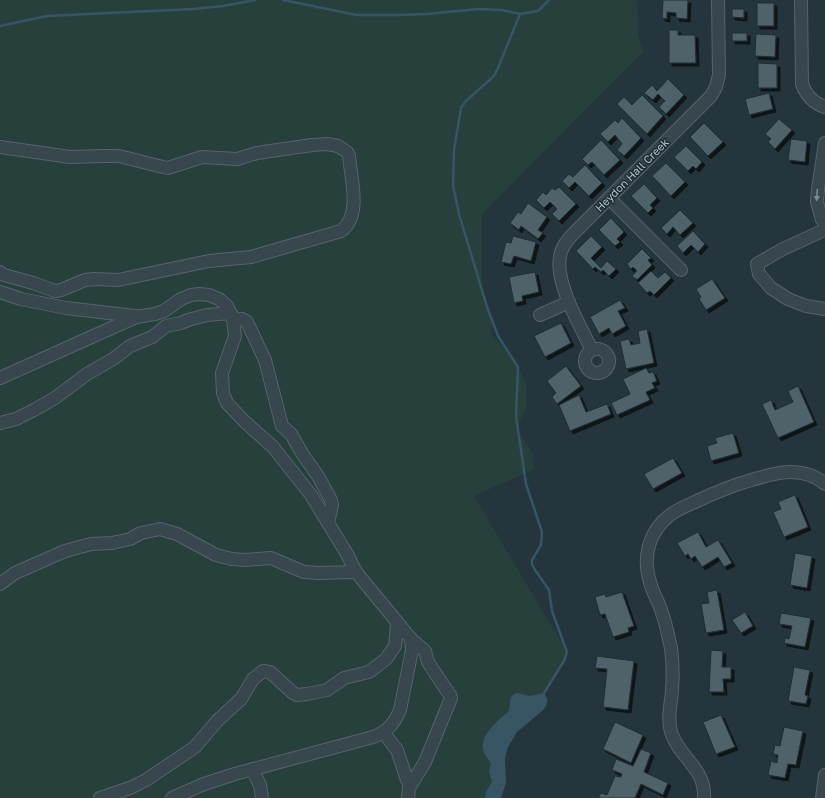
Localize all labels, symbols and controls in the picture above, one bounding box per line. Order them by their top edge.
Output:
street label: Heydon Hall Creek [592,135,671,214]
one-way arrow [814,189,821,201]

